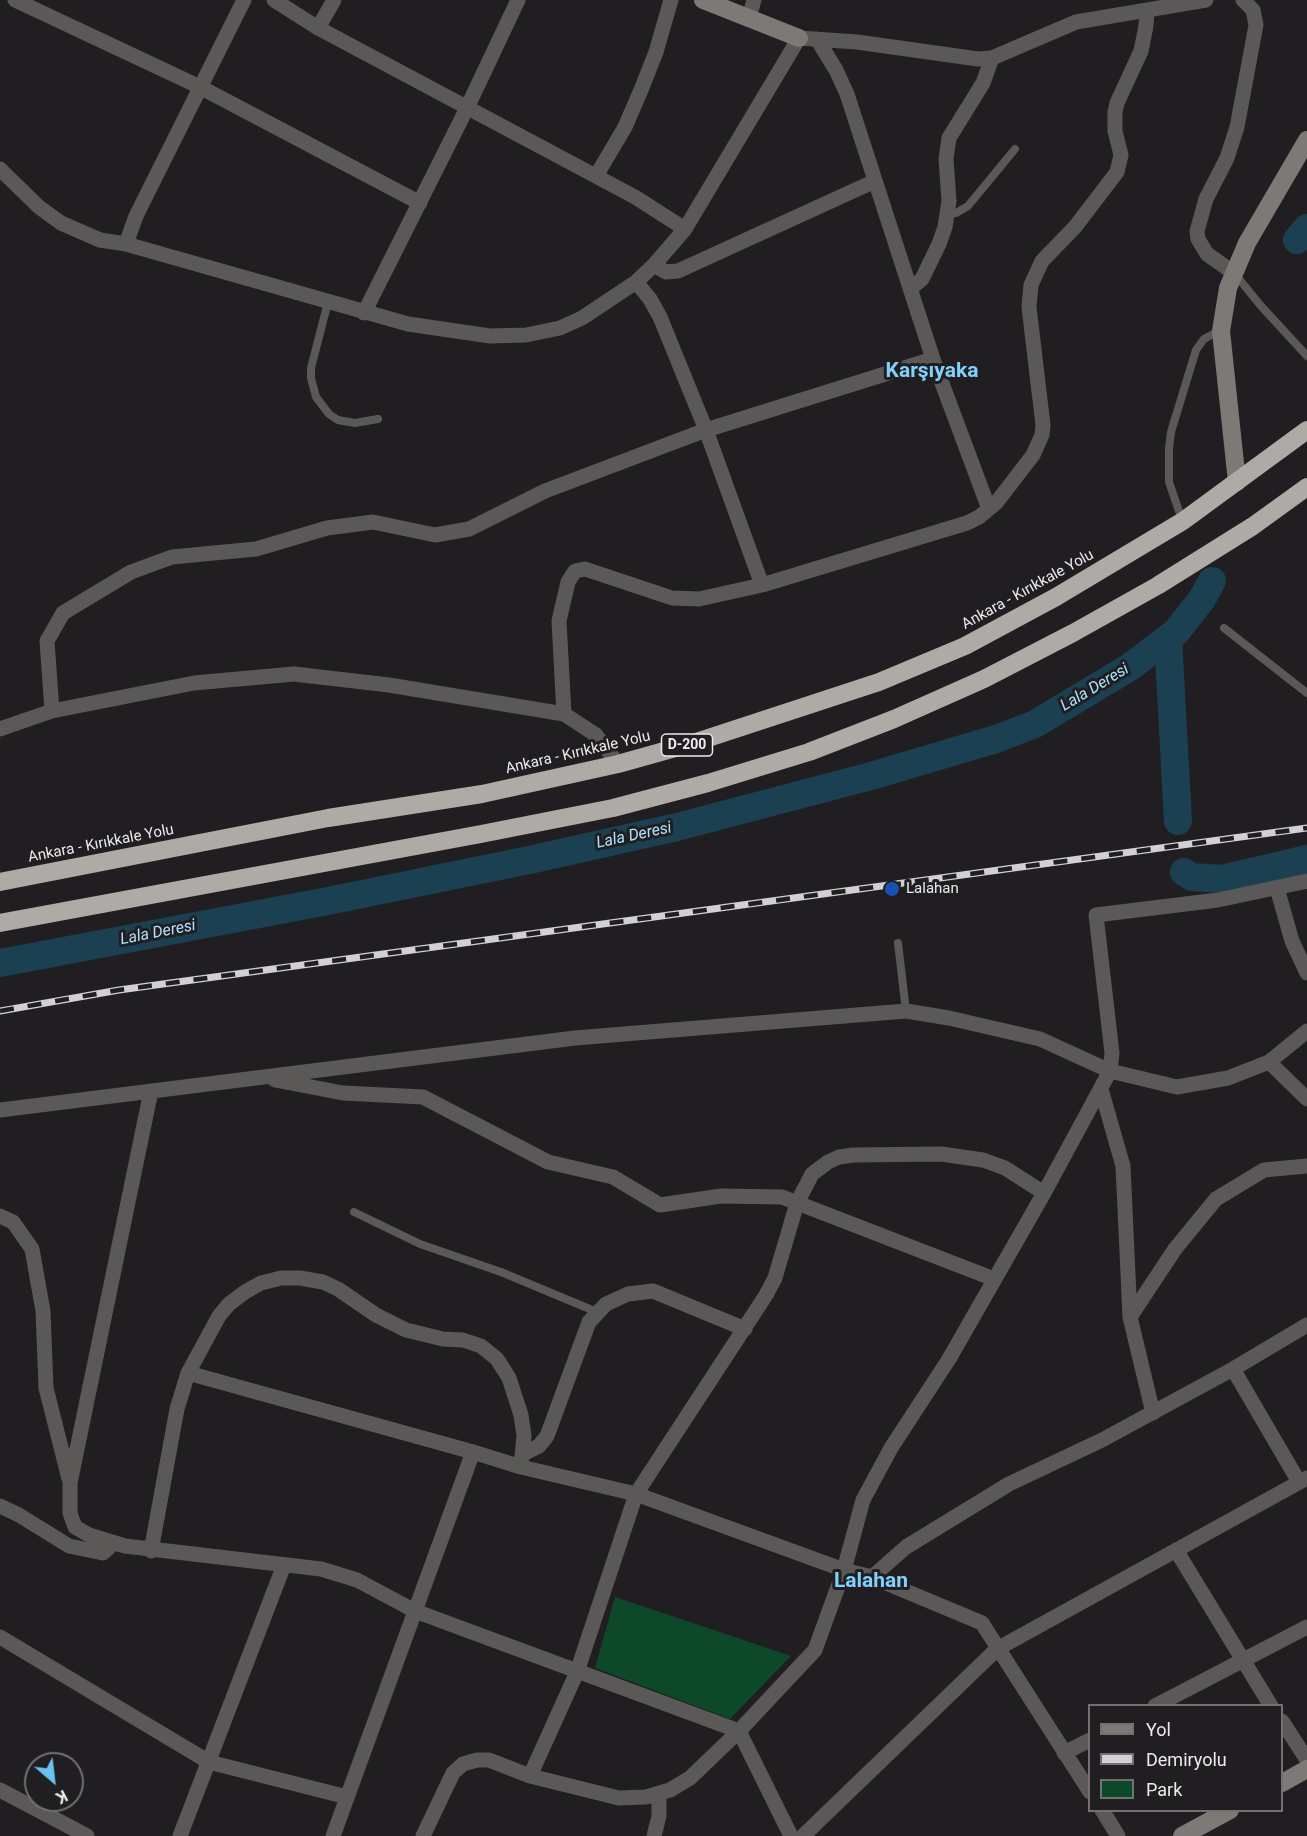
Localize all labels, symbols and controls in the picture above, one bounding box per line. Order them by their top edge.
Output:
district label: Karşıyaka [886,359,978,385]
street label: Ankara - Kırıkkale Yolu [959,546,1097,634]
water label: Lala Deresi [1057,660,1133,716]
street label: Ankara - Kırıkkale Yolu [504,728,652,778]
road number: D-200 [662,734,712,756]
water label: Lala Deresi [595,819,673,853]
street label: Ankara - Kırıkkale Yolu [27,821,175,867]
marker: Lalahan [883,880,901,898]
place label: Lalahan [906,880,959,898]
water label: Lala Deresi [119,916,197,950]
district label: Lalahan [834,1569,908,1595]
legend [1088,1704,1283,1812]
text: Yol [1146,1719,1171,1740]
text: Demiryolu [1146,1749,1227,1770]
north arrow [24,1752,84,1812]
text: Park [1146,1779,1182,1800]
text: K [53,1786,71,1807]

